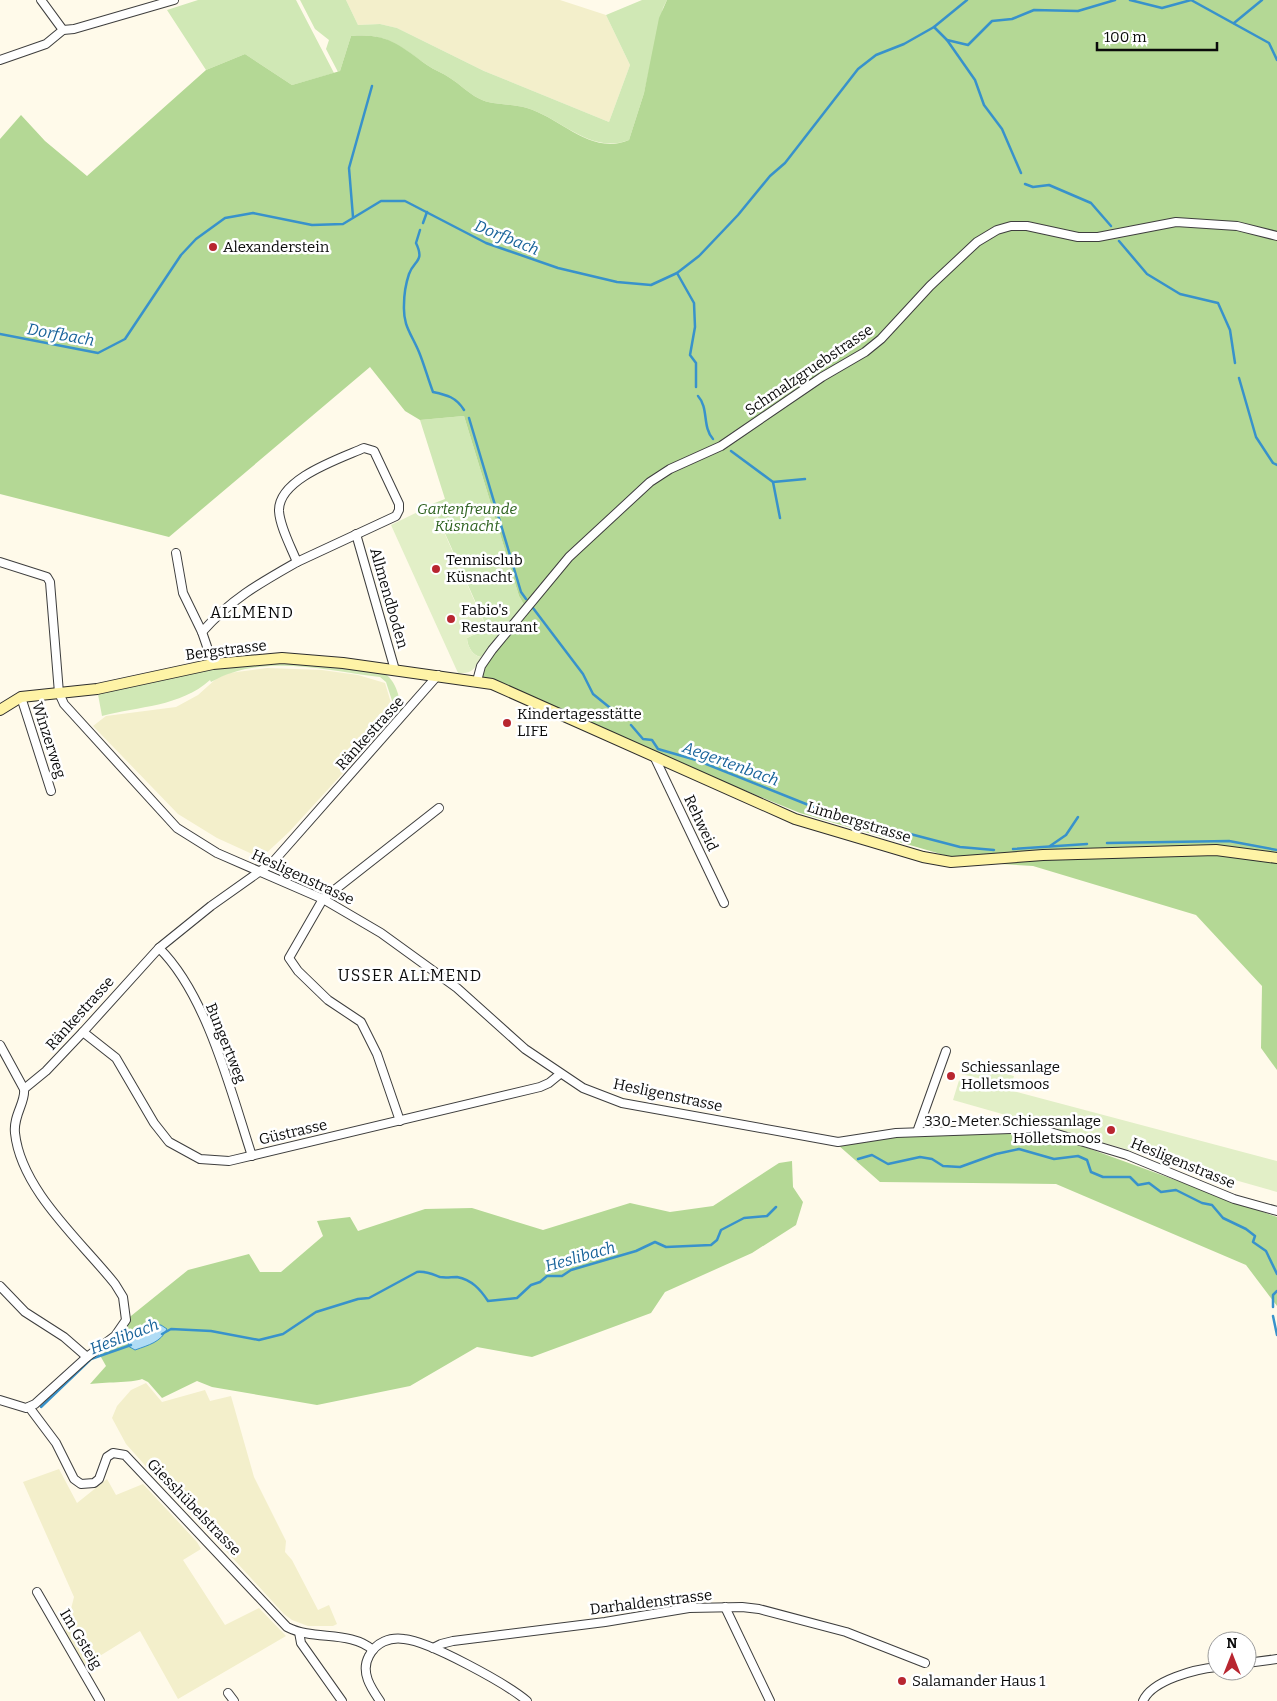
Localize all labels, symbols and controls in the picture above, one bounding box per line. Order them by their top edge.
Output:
scale bar [1097,20,1217,52]
text: 100 m [1104,28,1147,46]
water label: Dorfbach [472,216,542,259]
place label: Alexanderstein [223,238,330,256]
marker: Alexanderstein [207,241,219,253]
water label: Dorfbach [26,319,96,350]
street label: Schmalzgruebstrasse [742,321,876,419]
park label: Gartenfreunde Küsnacht [417,500,517,535]
street label: Allmendboden [366,546,412,651]
place label: Tennisclub Küsnacht [446,551,523,586]
marker: Tennisclub Küsnacht [430,563,442,575]
place label: Fabio's Restaurant [461,601,539,636]
district label: ALLMEND [210,603,294,622]
marker: Fabio's Restaurant [445,613,457,625]
street label: Bergstrasse [184,636,268,664]
street label: Ränkestrasse [332,692,408,774]
street label: Winzerweg [28,700,70,780]
place label: Kindertagesstätte LIFE [517,705,642,740]
marker: Kindertagesstätte LIFE [501,717,513,729]
water label: Aegertenbach [679,737,781,790]
street label: Rehweid [680,792,722,854]
street label: Limbergstrasse [805,798,913,846]
street label: Hesligenstrasse [249,845,357,909]
district label: USSER ALLMEND [338,966,482,985]
street label: Ränkestrasse [42,972,118,1054]
street label: Bungertweg [202,1000,250,1086]
place label: Schiessanlage Holletsmoos [961,1058,1060,1093]
marker: Schiessanlage Holletsmoos [945,1070,957,1082]
street label: Hesligenstrasse [612,1075,724,1115]
place label: 330-Meter Schiessanlage Holletsmoos [924,1112,1101,1147]
street label: Güstrasse [257,1115,329,1149]
marker: 330-Meter Schiessanlage Holletsmoos [1105,1124,1117,1136]
street label: Hesligenstrasse [1128,1134,1238,1192]
water label: Heslibach [543,1237,617,1276]
water label: Heslibach [87,1315,161,1358]
street label: Giesshübelstrasse [143,1455,245,1559]
street label: Darhaldenstrasse [589,1586,713,1618]
street label: Im Gsteig [56,1606,106,1672]
north arrow [1207,1631,1257,1681]
text: N [1227,1635,1238,1652]
place label: Salamander Haus 1 [912,1672,1045,1690]
marker: Salamander Haus 1 [896,1675,908,1687]

